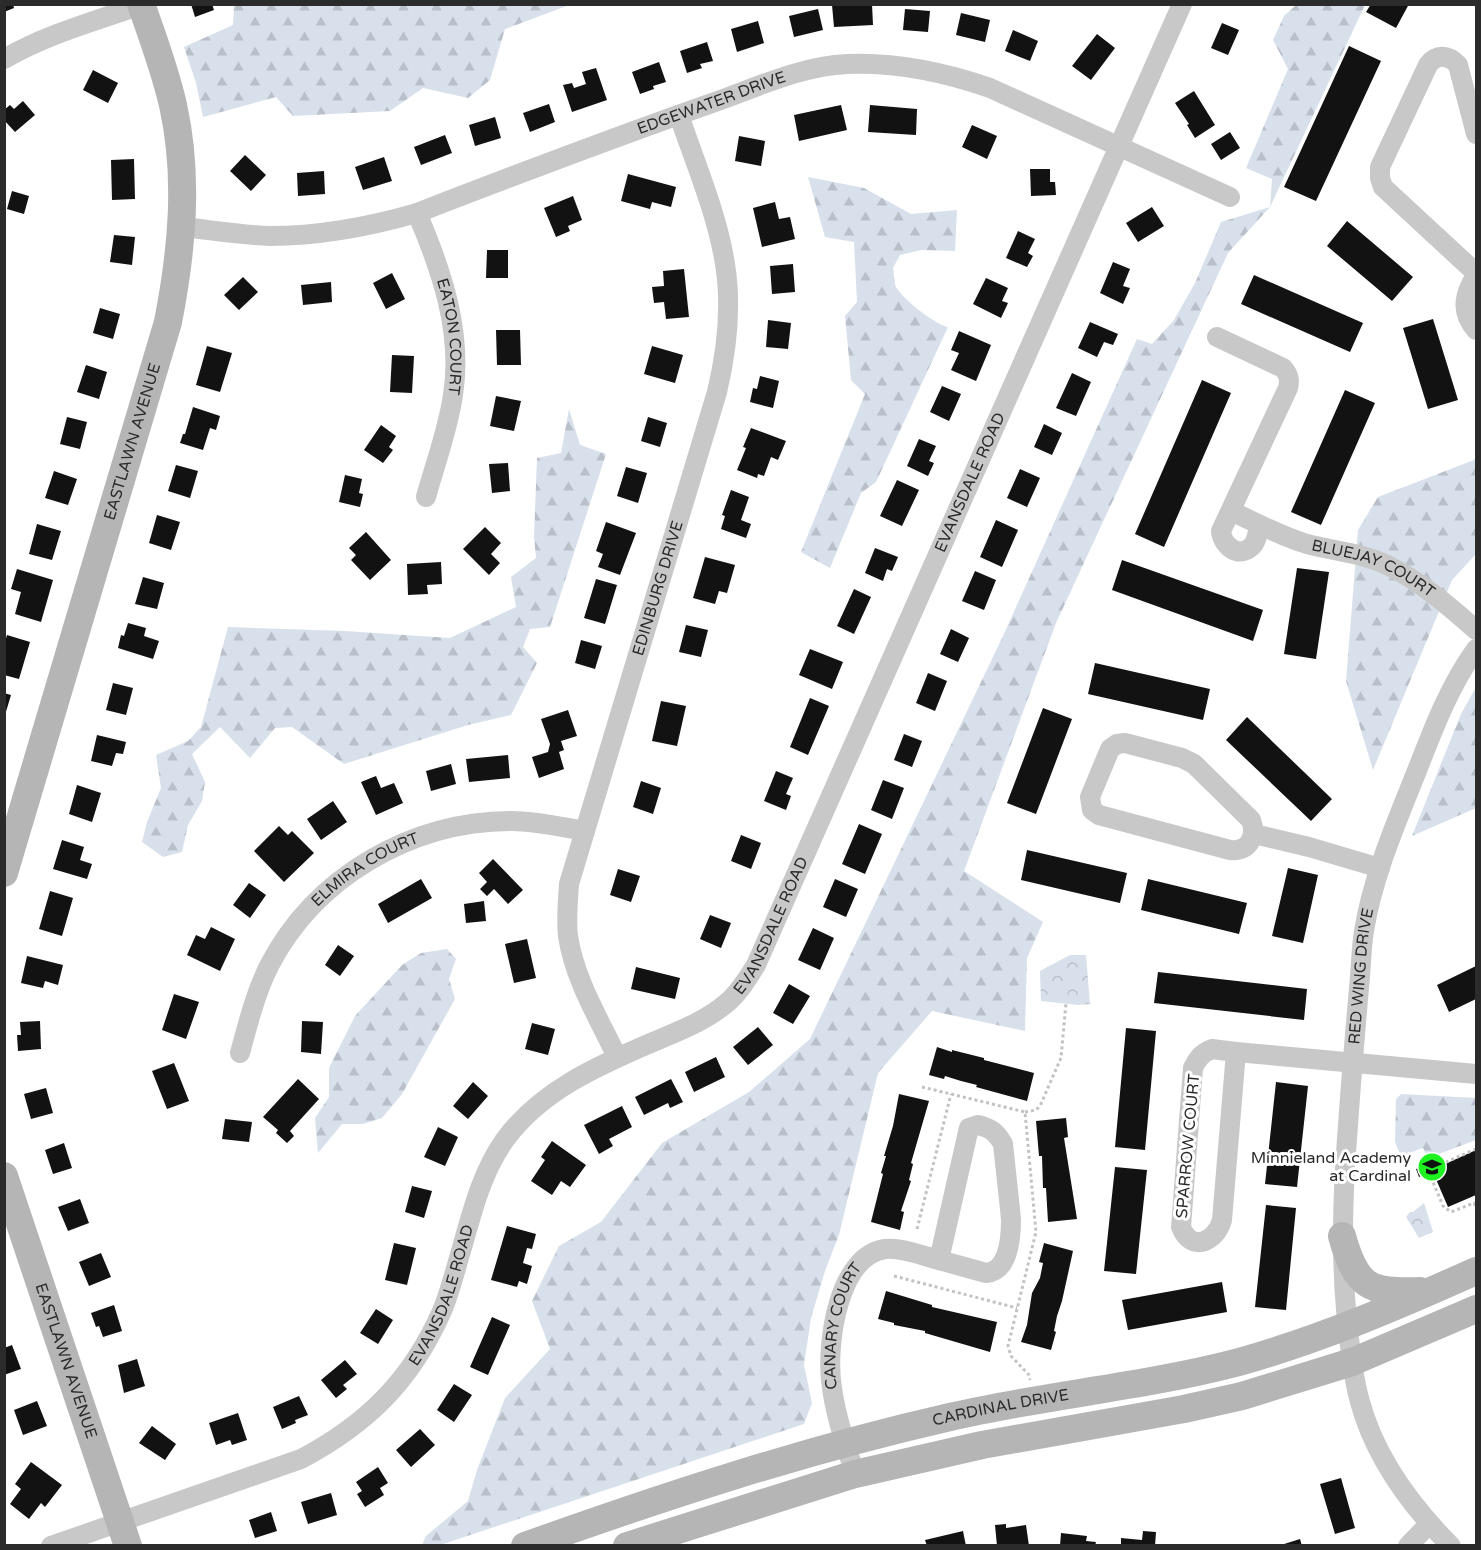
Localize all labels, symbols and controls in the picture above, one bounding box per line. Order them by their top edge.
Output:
street label: EDGEWATER DRIVE [634,67,788,139]
street label: EATON COURT [432,276,466,396]
street label: EASTLAWN AVENUE [100,361,165,523]
street label: EVANSDALE ROAD [930,409,1010,555]
street label: EDINBURG DRIVE [628,518,688,658]
street label: BLUEJAY COURT [1310,535,1439,602]
street label: ELMIRA COURT [307,828,422,911]
street label: EVANSDALE ROAD [729,854,813,999]
street label: RED WING DRIVE [1344,906,1378,1045]
street label: SPARROW COURT [1172,1073,1204,1219]
place label: Minnieland Academy at Cardinal [1251,1148,1411,1186]
school or university icon: Minnieland Academy at Cardinal [1416,1151,1448,1183]
street label: EVANSDALE ROAD [404,1222,478,1370]
street label: CANARY COURT [820,1258,866,1391]
street label: EASTLAWN AVENUE [31,1280,101,1441]
street label: CARDINAL DRIVE [930,1385,1070,1431]

